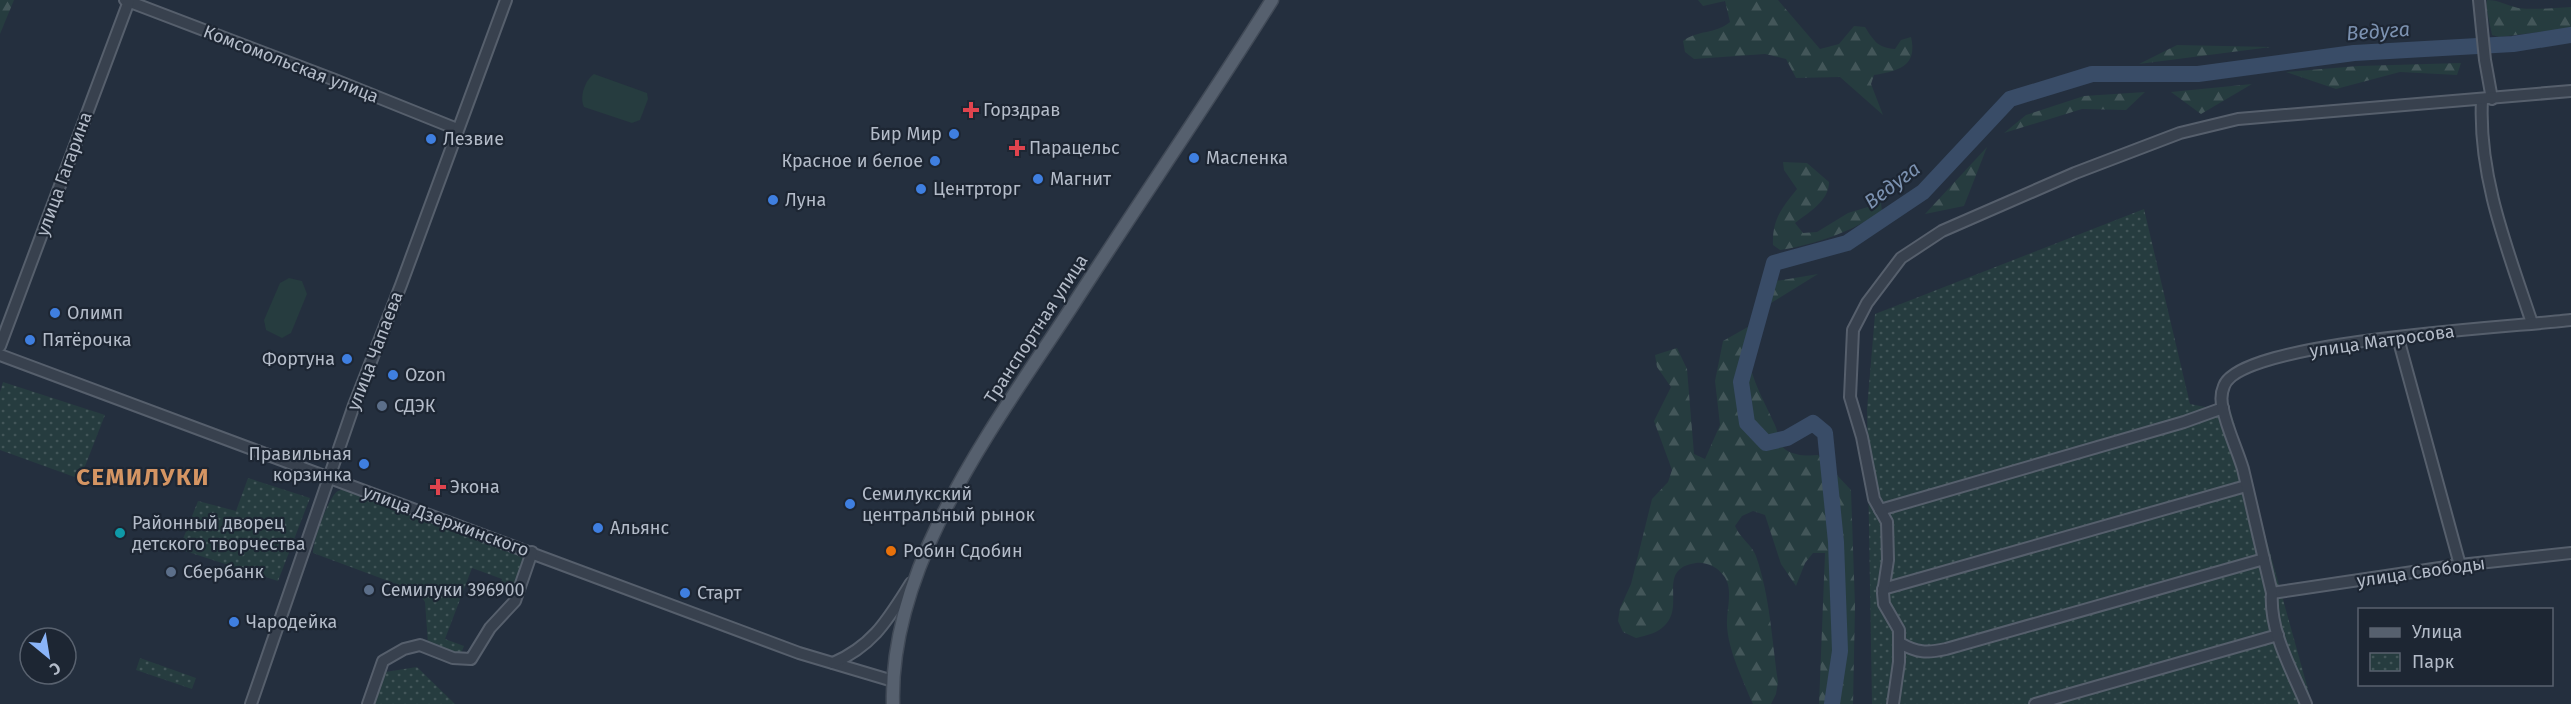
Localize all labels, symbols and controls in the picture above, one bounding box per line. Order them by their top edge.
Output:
water label: Ведуга [2345,17,2411,45]
street label: Комсомольская улица [200,20,382,108]
place label: Горздрав [983,99,1060,121]
marker: Горздрав [964,103,978,117]
street label: улица Гагарина [31,109,97,239]
place label: Бир Мир [870,123,942,145]
marker: Бир Мир [947,127,961,141]
place label: Лезвие [443,128,504,150]
marker: Лезвие [424,132,438,146]
place label: Парацельс [1029,137,1120,159]
marker: Парацельс [1010,141,1024,155]
place label: Масленка [1206,147,1288,169]
place label: Красное и белое [781,150,923,172]
marker: Масленка [1187,151,1201,165]
marker: Красное и белое [928,154,942,168]
water label: Ведуга [1859,156,1925,214]
place label: Магнит [1050,168,1112,190]
marker: Магнит [1031,172,1045,186]
place label: Центрторг [933,178,1021,200]
marker: Центрторг [914,182,928,196]
place label: Луна [785,189,826,211]
marker: Луна [766,193,780,207]
street label: Транспортная улица [979,250,1093,408]
street label: улица Чапаева [342,288,408,414]
place label: Олимп [67,302,123,324]
marker: Олимп [48,306,62,320]
street label: улица Матросова [2308,320,2456,362]
place label: Пятёрочка [42,329,132,351]
marker: Пятёрочка [23,333,37,347]
place label: Фортуна [262,348,335,370]
marker: Фортуна [340,352,354,366]
place label: Ozon [405,364,446,386]
marker: Ozon [386,368,400,382]
place label: СДЭК [394,395,436,417]
marker: СДЭК [375,399,389,413]
place label: Правильная корзинка [249,443,352,486]
marker: Правильная корзинка [357,457,371,471]
district label: СЕМИЛУКИ [76,463,210,491]
place label: Экона [450,476,500,498]
marker: Экона [431,480,445,494]
street label: улица Дзержинского [360,481,532,561]
place label: Семилукский центральный рынок [862,483,1035,526]
marker: Семилукский центральный рынок [843,497,857,511]
place label: Районный дворец детского творчества [132,512,306,555]
place label: Альянс [610,517,669,539]
marker: Альянс [591,521,605,535]
marker: Районный дворец детского творчества [113,526,127,540]
place label: Робин Сдобин [903,540,1023,562]
marker: Робин Сдобин [884,544,898,558]
street label: улица Свободы [2355,552,2487,592]
place label: Сбербанк [183,561,264,583]
marker: Сбербанк [164,565,178,579]
place label: Семилуки 396900 [381,579,525,601]
place label: Старт [697,582,743,604]
marker: Семилуки 396900 [362,583,376,597]
marker: Старт [678,586,692,600]
legend [2358,608,2553,686]
place label: Чародейка [246,611,337,633]
marker: Чародейка [227,615,241,629]
text: Улица [2412,621,2462,643]
north arrow [18,626,78,686]
text: Парк [2412,651,2455,673]
text: С [46,658,64,679]

